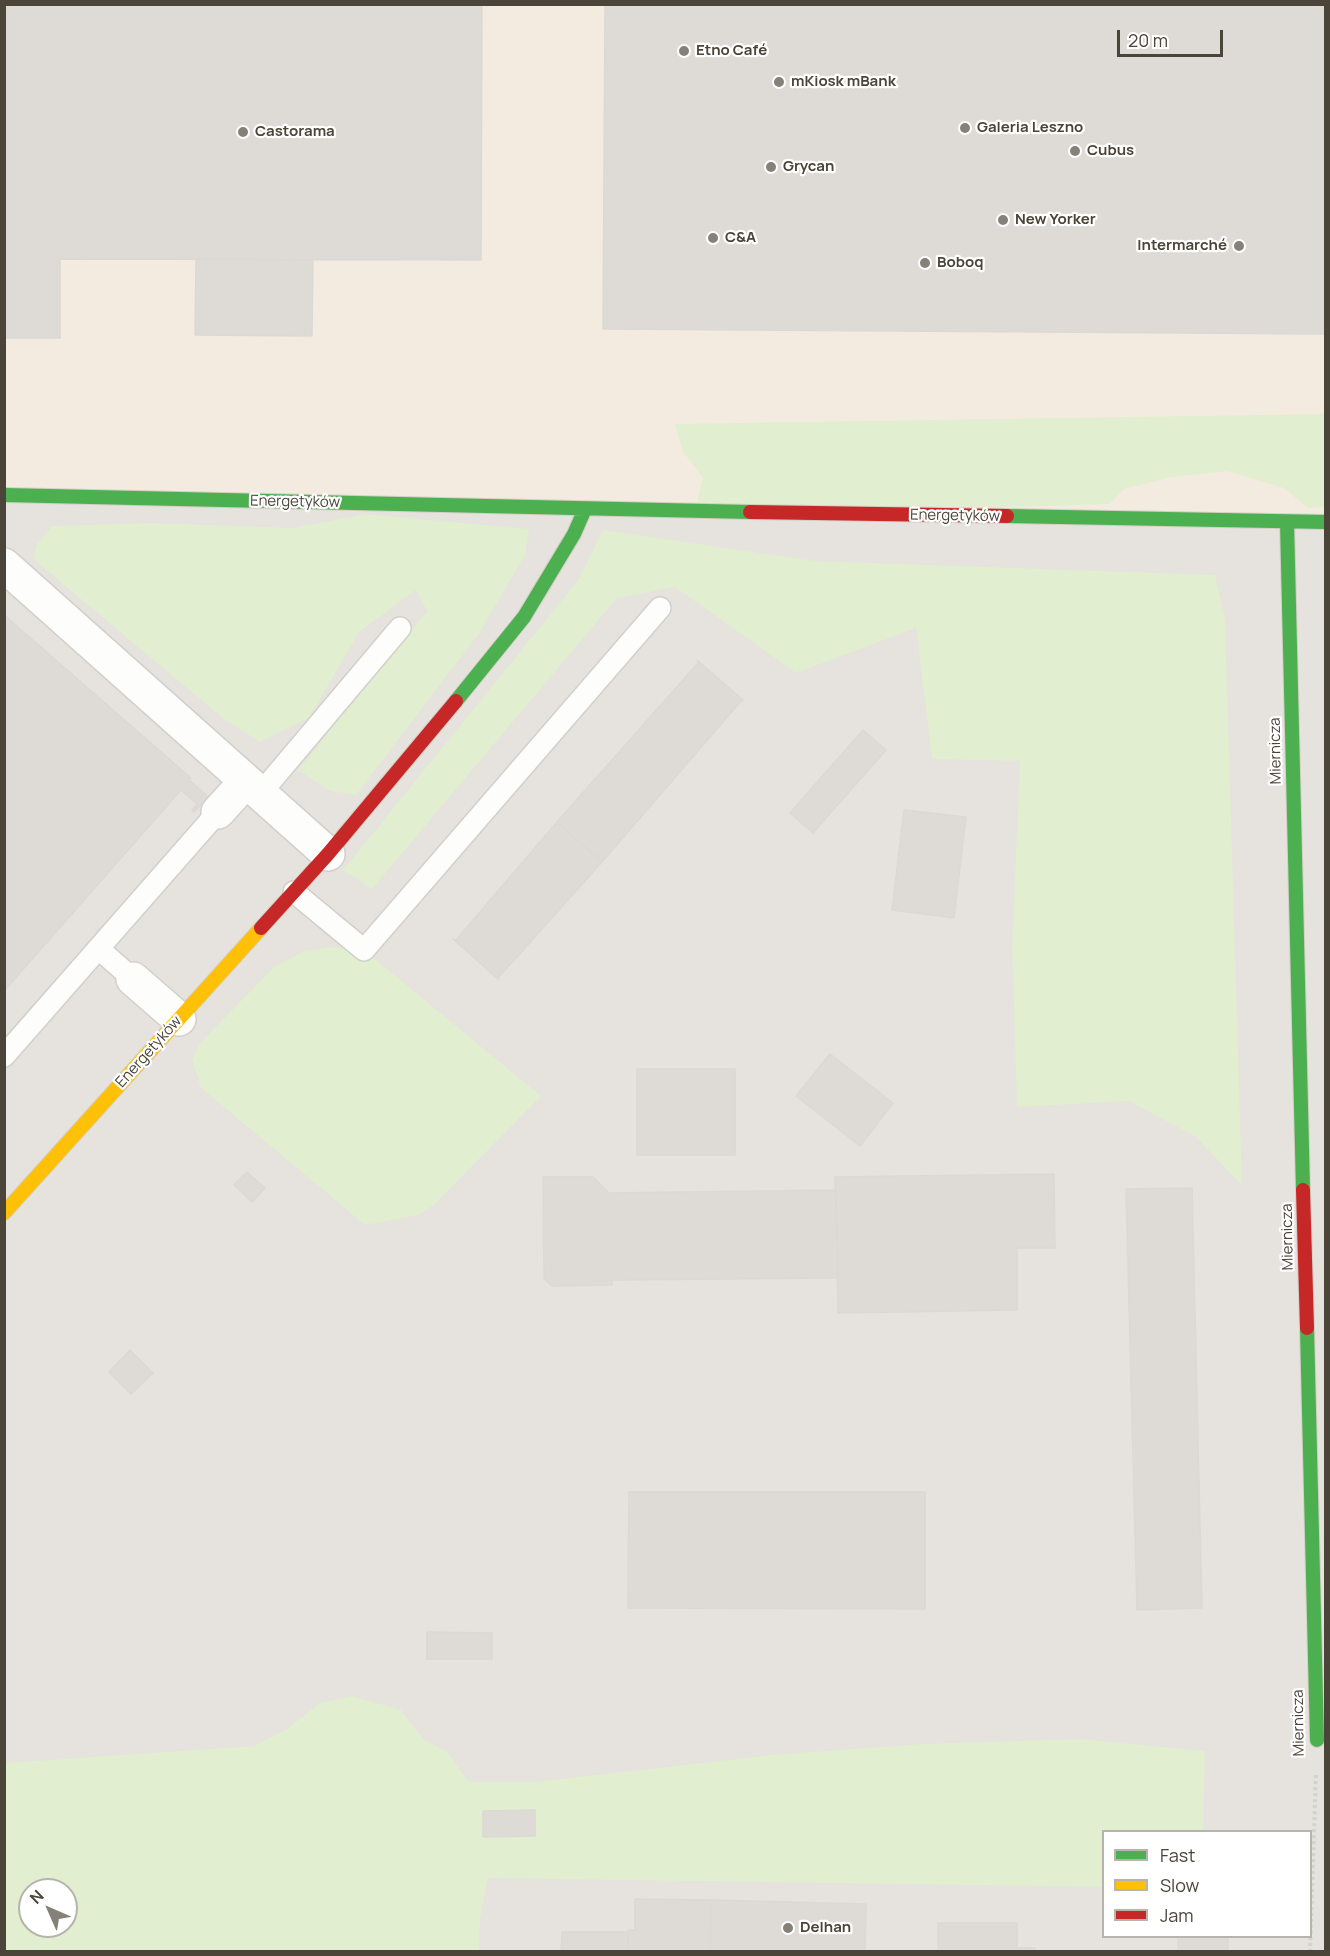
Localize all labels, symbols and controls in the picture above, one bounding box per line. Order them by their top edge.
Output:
scale bar [1120,18,1226,56]
text: 20 m [1128,28,1168,52]
place label: Etno Café [696,42,767,60]
marker: Etno Café [677,44,691,58]
place label: mKiosk mBank [791,73,896,91]
marker: mKiosk mBank [772,75,786,89]
place label: Galeria Leszno [977,119,1083,137]
marker: Galeria Leszno [958,121,972,135]
place label: Castorama [255,123,335,141]
marker: Castorama [236,125,250,139]
place label: Cubus [1087,142,1134,160]
marker: Cubus [1068,144,1082,158]
place label: Grycan [783,158,834,176]
marker: Grycan [764,160,778,174]
place label: New Yorker [1015,211,1096,229]
marker: New Yorker [996,213,1010,227]
place label: C&A [725,229,756,247]
marker: C&A [706,231,720,245]
place label: Intermarché [1137,237,1227,255]
marker: Intermarché [1232,239,1246,253]
place label: Boboq [937,254,983,272]
marker: Boboq [918,256,932,270]
street label: Energetyków [250,492,340,512]
street label: Energetyków [910,506,1000,526]
street label: Miernicza [1266,717,1286,785]
street label: Energetyków [112,1013,186,1091]
street label: Miernicza [1278,1203,1298,1271]
street label: Miernicza [1289,1689,1309,1757]
legend [1102,1830,1312,1938]
text: Fast [1160,1843,1195,1867]
text: Slow [1160,1873,1199,1897]
north arrow [18,1878,78,1938]
text: N [25,1885,49,1909]
text: Jam [1160,1903,1194,1927]
place label: Delhan [800,1919,851,1937]
marker: Delhan [781,1921,795,1935]

